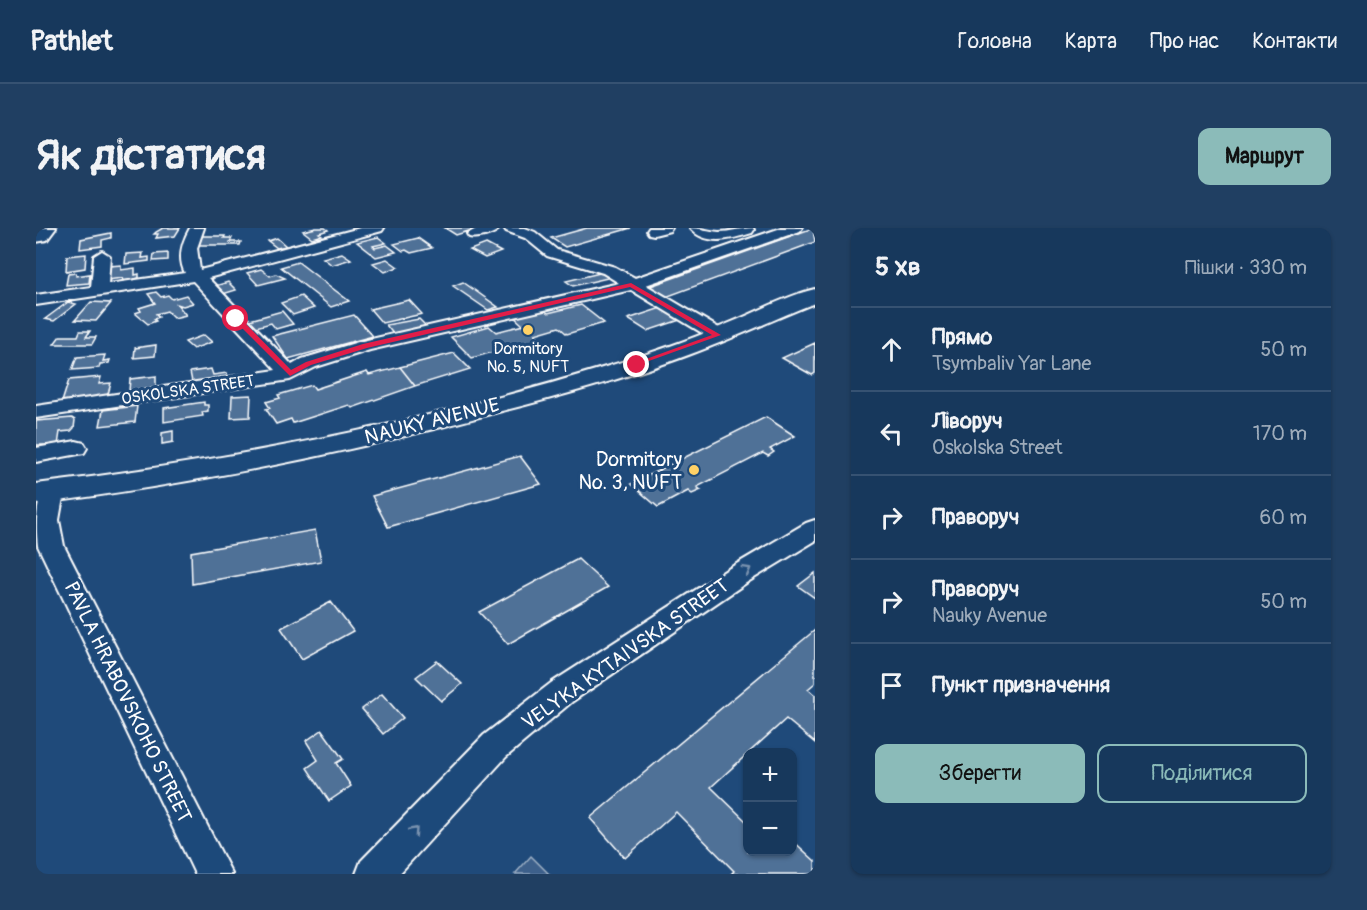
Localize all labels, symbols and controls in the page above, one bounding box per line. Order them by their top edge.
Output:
text: Pathlet [30,24,113,59]
text: Головна [958,28,1032,55]
text: Карта [1065,28,1117,55]
text: Про нас [1150,28,1219,55]
text: Контакти [1252,28,1337,55]
button: Маршрут [1198,128,1331,185]
text: Як дістатися [36,130,266,182]
text: 5 хв [875,251,921,283]
text: Пішки · 330 m [1185,255,1307,280]
route start [222,305,248,331]
marker: Dormitory No. 5, NUFT [521,323,535,337]
text: Прямо [932,323,992,351]
icon: ahead [875,333,908,366]
text: 50 m [1260,337,1307,362]
place label: Dormitory No. 5, NUFT [487,339,569,377]
route end [623,351,649,377]
text: Tsymbaliv Yar Lane [932,351,1091,376]
street label: OSKOLSKA STREET [120,371,256,409]
street label: NAUKY AVENUE [362,392,502,450]
text: Ліворуч [932,407,1003,435]
icon: left [875,417,908,450]
text: 170 m [1253,421,1307,446]
text: Oskolska Street [932,435,1063,460]
place label: Dormitory No. 3, NUFT [579,447,682,495]
marker: Dormitory No. 3, NUFT [687,463,701,477]
icon: right [875,501,908,534]
text: Праворуч [932,503,1019,531]
text: 60 m [1260,505,1307,530]
one-way arrow [741,565,751,577]
street label: VELYKA KYTAIVSKA STREET [517,573,733,735]
text: Праворуч [932,575,1019,603]
street label: PAVLA HRABOVSKOHO STREET [59,578,197,826]
icon: right [875,585,908,618]
text: 50 m [1260,589,1307,614]
text: Nauky Avenue [932,603,1047,628]
icon: arrive [875,669,908,702]
text: Пункт призначення [932,671,1110,699]
button: Зберегти [875,744,1085,803]
button: Поділитися [1097,744,1307,803]
map controls [743,748,797,856]
button: + [743,748,797,802]
button: − [743,802,797,856]
one-way arrow [407,828,418,838]

